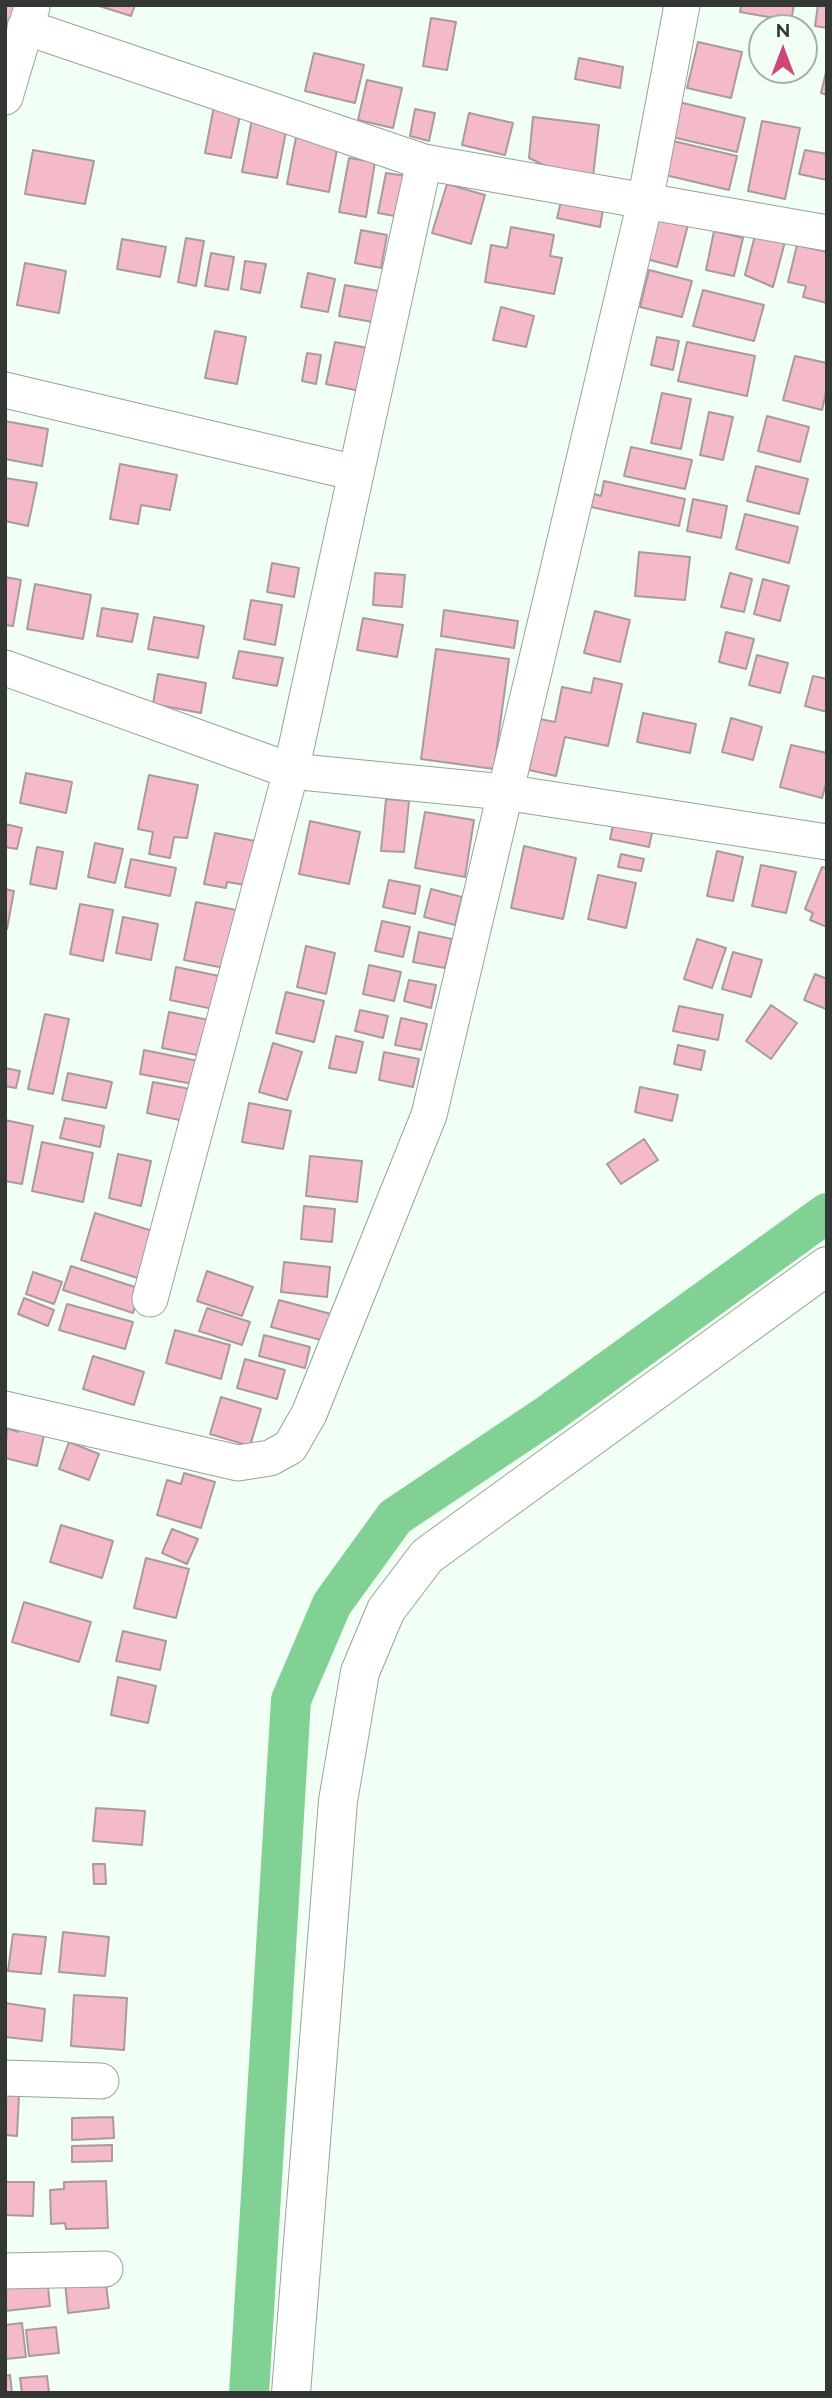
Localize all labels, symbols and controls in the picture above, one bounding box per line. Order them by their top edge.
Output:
north arrow [748,14,818,84]
text: N [776,19,790,41]

